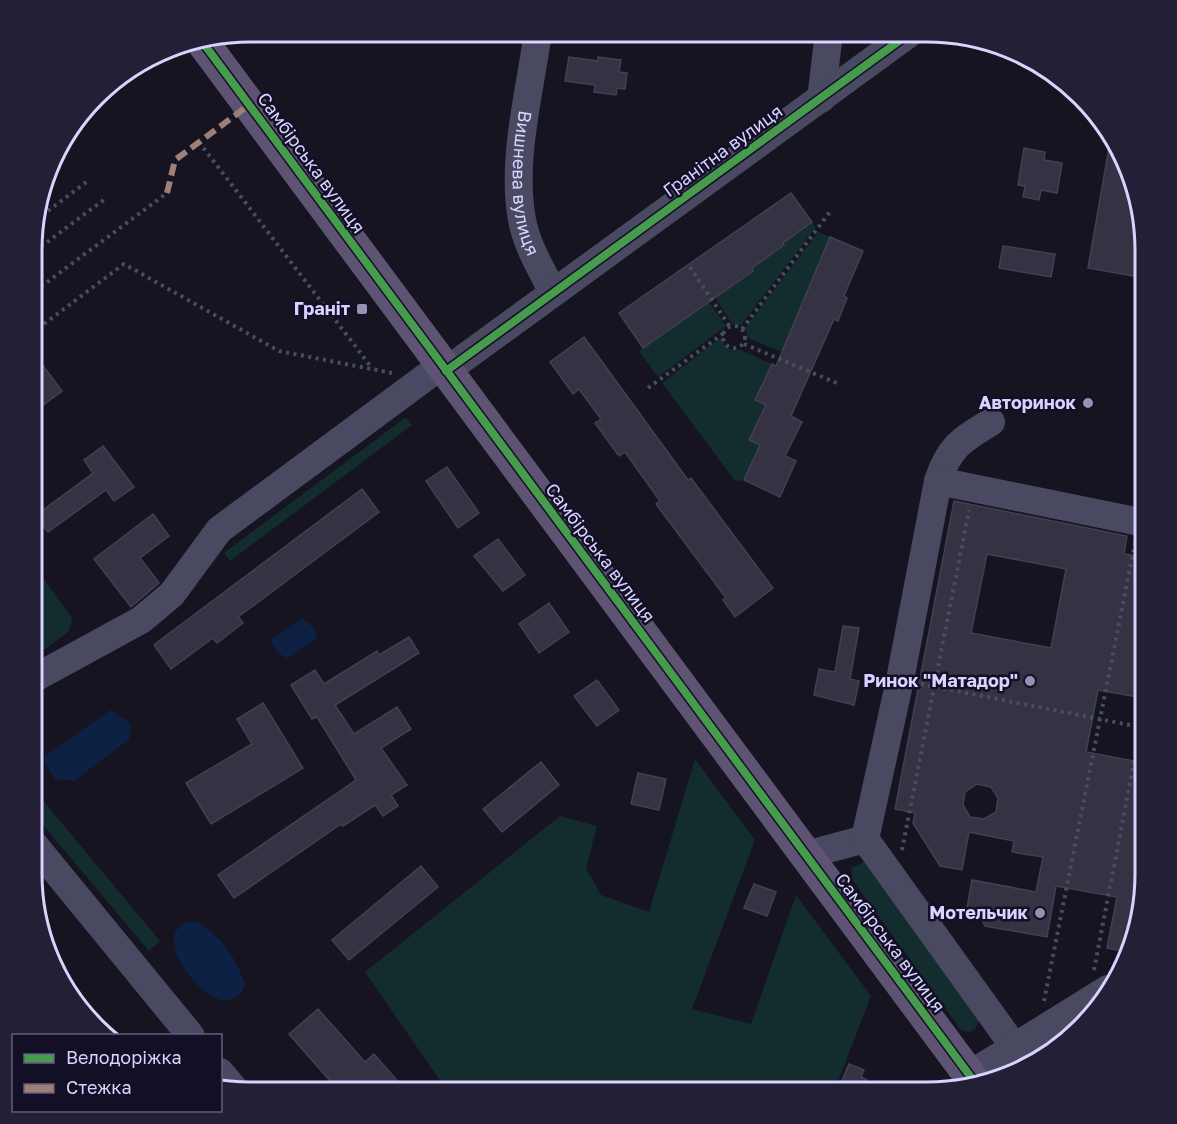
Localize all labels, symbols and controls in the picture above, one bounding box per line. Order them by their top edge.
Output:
street label: Самбірська вулиця [253,88,370,237]
street label: Гранітна вулиця [658,99,786,201]
street label: Вишнева вулиця [509,109,545,259]
place label: Граніт [294,297,350,319]
marker: Граніт [355,302,369,316]
place label: Авторинок [979,391,1077,413]
marker: Авторинок [1081,396,1095,410]
street label: Самбірська вулиця [541,478,660,626]
place label: Ринок "Матадор" [863,669,1018,691]
marker: Ринок "Матадор" [1023,674,1037,688]
street label: Самбірська вулиця [831,868,950,1016]
place label: Мотельчик [929,901,1029,923]
marker: Мотельчик [1033,906,1047,920]
legend [12,1034,222,1112]
text: Велодоріжка [66,1046,182,1068]
text: Стежка [66,1076,132,1098]

